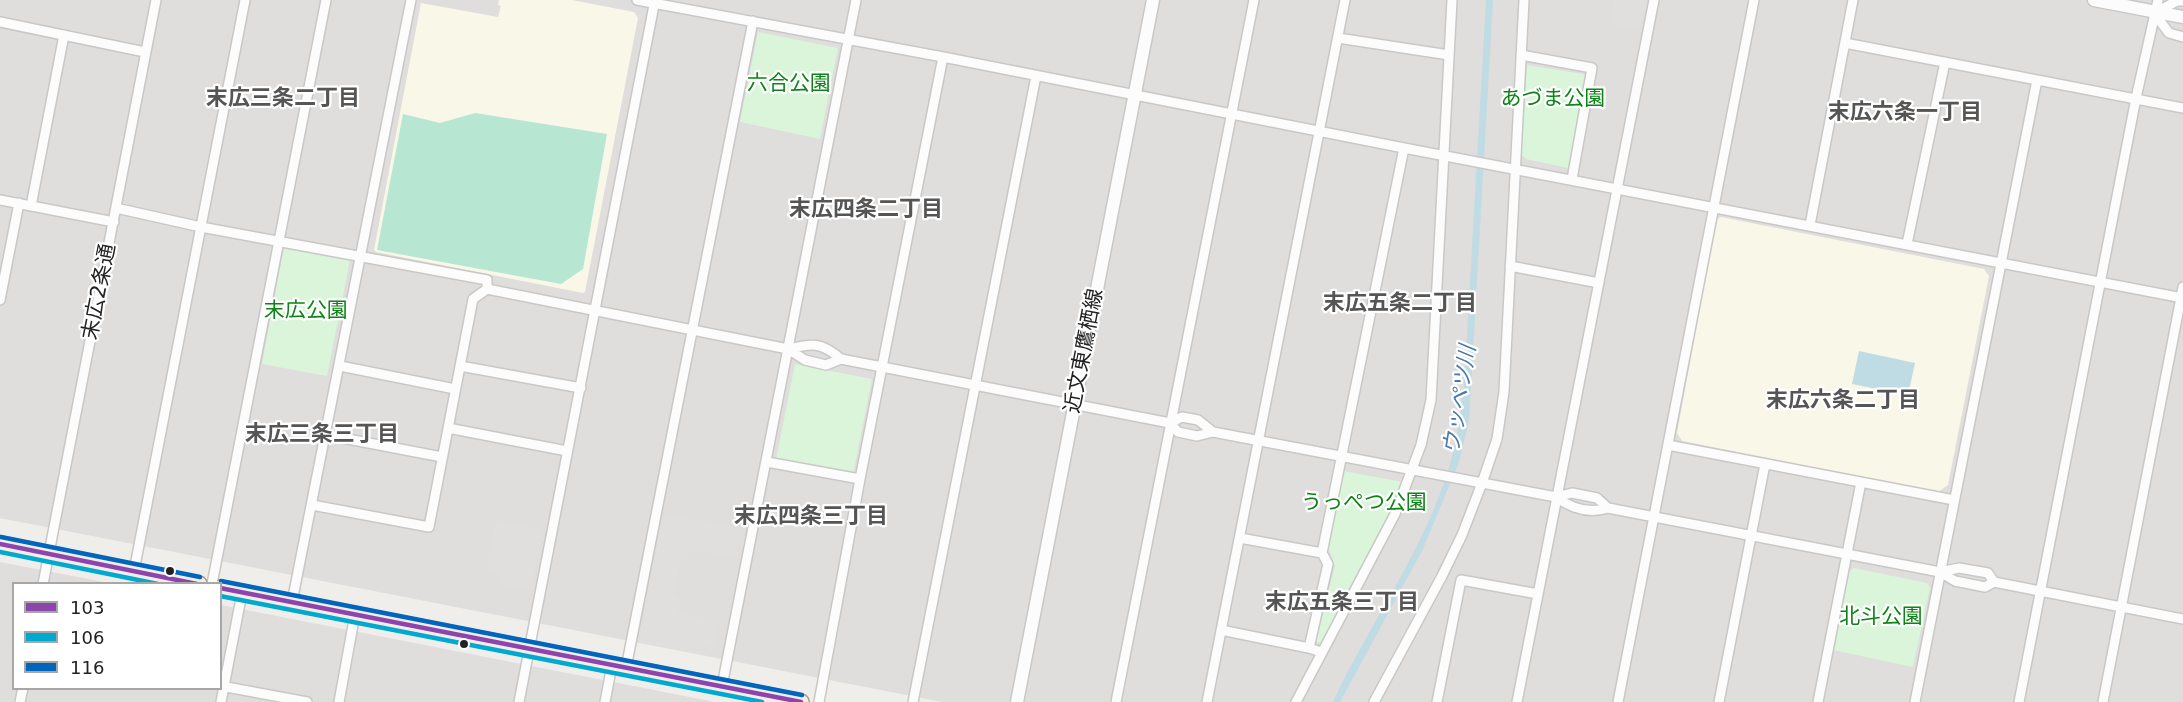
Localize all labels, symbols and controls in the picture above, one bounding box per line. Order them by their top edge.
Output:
park label: 六合公園 [747,72,831,98]
district label: 末広三条二丁目 [206,86,360,112]
park label: あづま公園 [1501,87,1605,113]
district label: 末広六条一丁目 [1828,100,1982,126]
district label: 末広四条二丁目 [789,197,943,223]
street label: 末広2条通 [78,242,122,342]
street label: 近文東鷹栖線 [1061,287,1109,415]
district label: 末広五条二丁目 [1323,291,1477,317]
park label: 末広公園 [264,299,348,325]
water label: ウッペツ川 [1439,344,1483,456]
district label: 末広六条二丁目 [1766,388,1920,414]
district label: 末広三条三丁目 [245,422,399,448]
park label: うっぺつ公園 [1301,491,1427,517]
district label: 末広四条三丁目 [734,504,888,530]
unlabelled marker [164,565,176,577]
legend [12,582,222,690]
district label: 末広五条三丁目 [1265,590,1419,616]
text: 103 [70,597,104,618]
park label: 北斗公園 [1839,605,1923,631]
text: 106 [70,627,104,648]
unlabelled marker [458,638,470,650]
text: 116 [70,657,104,678]

